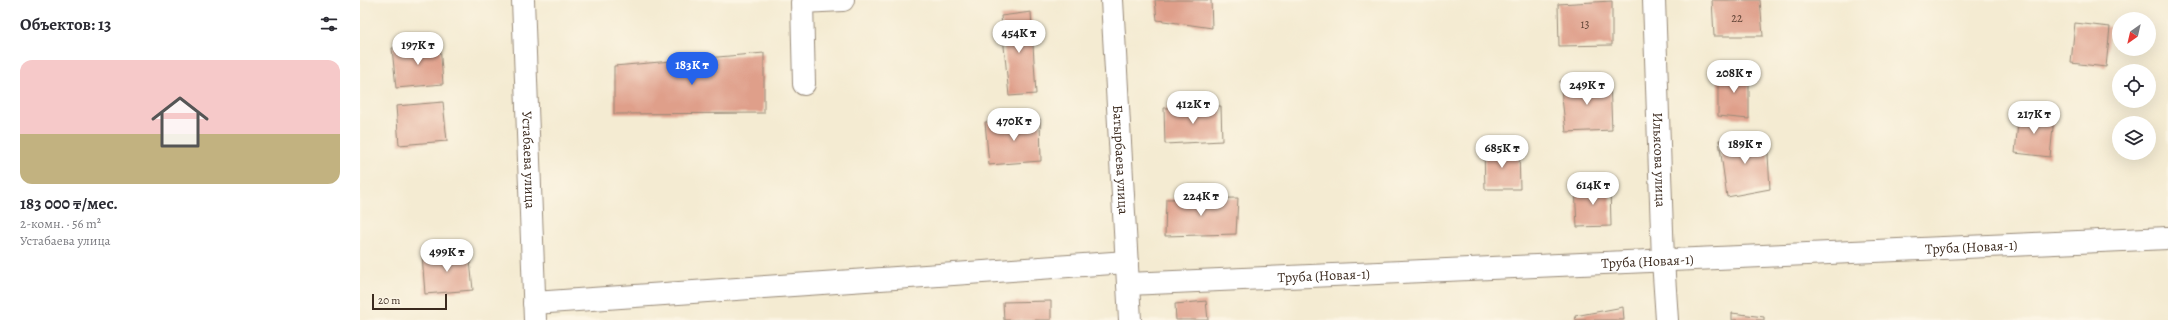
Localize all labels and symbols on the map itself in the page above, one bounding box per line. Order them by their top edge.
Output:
house number: 22 [1731,10,1743,26]
north arrow [2112,12,2156,56]
house number: 13 [1580,16,1590,32]
pin: 454K ₸ [986,20,1052,54]
pin: 197K ₸ [385,32,451,66]
pin: 183K ₸ [659,52,725,86]
pin: 208K ₸ [1701,60,1767,94]
pin: 249K ₸ [1554,72,1620,106]
pin: 412K ₸ [1160,91,1226,125]
pin: 217K ₸ [2001,101,2067,135]
street label: Батырбаева улица [1108,104,1134,216]
pin: 470K ₸ [981,108,1047,142]
street label: Устабаева улица [518,111,540,210]
street label: Ильясова улица [1648,112,1671,208]
pin: 189K ₸ [1712,131,1778,165]
pin: 685K ₸ [1469,135,1535,169]
pin: 614K ₸ [1560,172,1626,206]
pin: 224K ₸ [1168,183,1234,217]
street label: Труба (Новая-1) [1925,235,2018,258]
pin: 499K ₸ [414,239,480,273]
street label: Труба (Новая-1) [1601,249,1694,273]
street label: Труба (Новая-1) [1277,264,1371,287]
scale bar [372,292,447,311]

